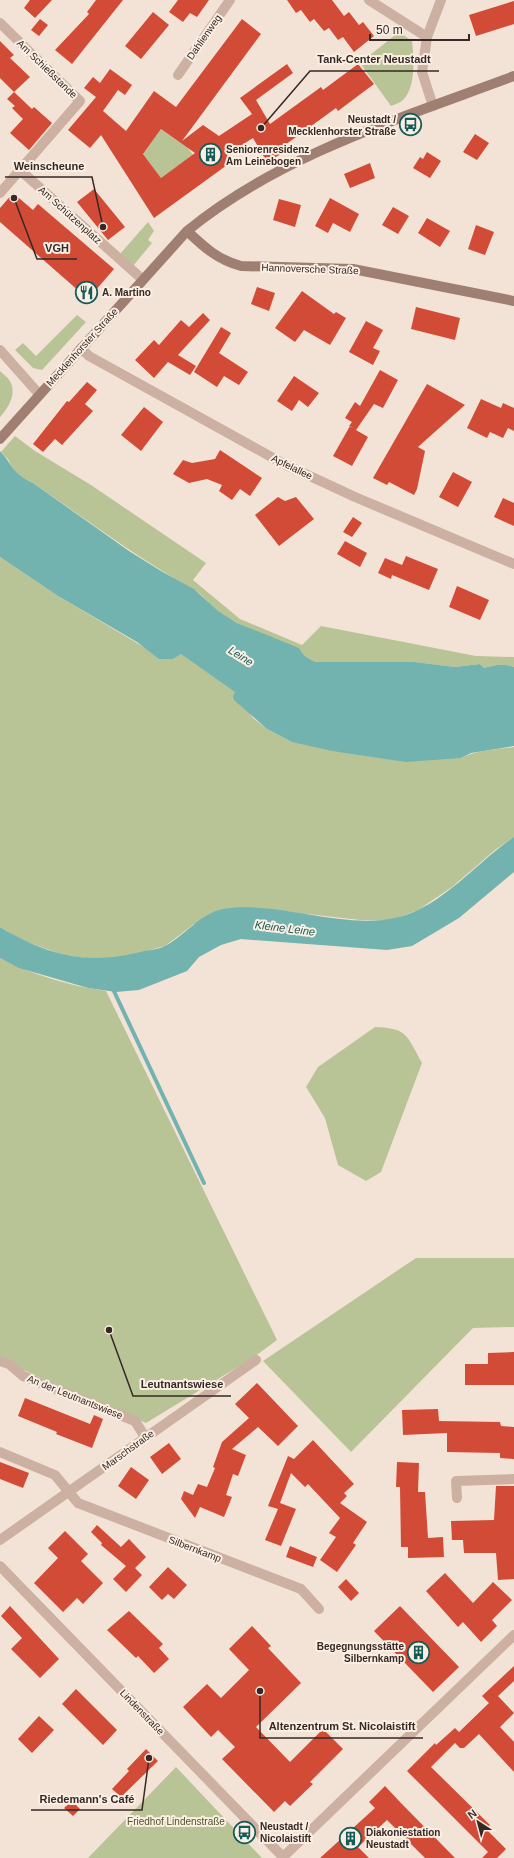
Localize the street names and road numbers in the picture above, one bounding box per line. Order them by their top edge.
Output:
street label: Dahlienweg [185,12,223,62]
street label: Am Schießstande [15,38,80,101]
street label: Am Schützenplatz [36,184,104,246]
street label: Hannoversche Straße [261,262,359,276]
street label: Mecklenhorster Straße [44,305,120,388]
street label: Apfelallee [270,452,315,482]
street label: An der Leutnantswiese [26,1373,125,1421]
street label: Marschstraße [100,1427,156,1472]
street label: Silbernkamp [167,1534,223,1564]
street label: Lindenstraße [118,1687,167,1737]

